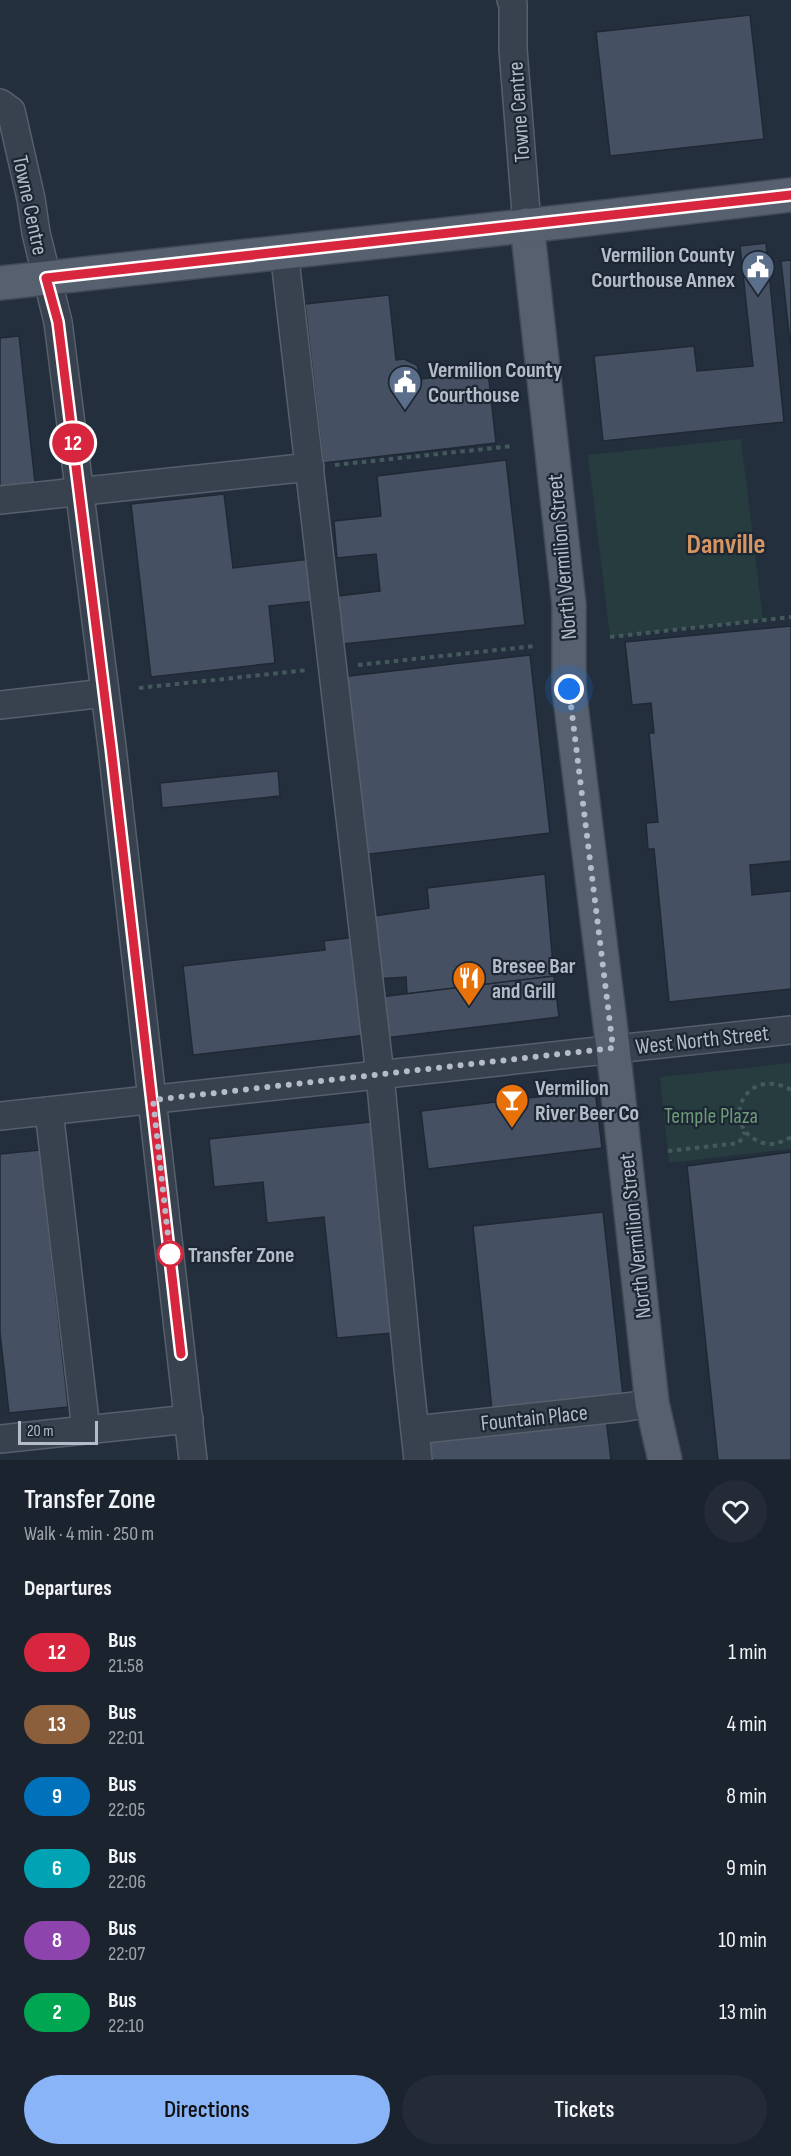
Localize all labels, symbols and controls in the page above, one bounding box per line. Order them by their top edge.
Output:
street label: Towne Centre [503,61,536,163]
street label: Towne Centre [6,153,53,258]
place label: Vermilion County Courthouse Annex [591,242,735,294]
public building icon: Vermilion County Courthouse Annex [740,249,776,296]
place label: Vermilion County Courthouse [428,357,562,409]
public building icon: Vermilion County Courthouse [387,364,423,411]
line badge: 12 [46,424,100,462]
text: 12 [64,431,82,456]
street label: North Vermilion Street [542,473,583,641]
district label: Danville [687,528,765,561]
your location [554,674,584,704]
place label: Bresee Bar and Grill [492,953,576,1005]
restaurant icon: Bresee Bar and Grill [451,960,487,1007]
street label: West North Street [634,1020,770,1061]
place label: Vermilion River Beer Co [535,1075,639,1127]
bar icon: Vermilion River Beer Co [494,1082,530,1129]
park label: Temple Plaza [664,1103,758,1130]
street label: North Vermilion Street [613,1151,658,1320]
marker: Transfer Zone [157,1241,183,1267]
place label: Transfer Zone [188,1242,294,1269]
street label: Fountain Place [479,1399,589,1438]
scale bar [18,1418,98,1446]
text: 20 m [27,1422,54,1441]
button: heart [704,1480,767,1543]
text: Transfer Zone [24,1483,156,1516]
text: Walk · 4 min · 250 m [24,1522,154,1546]
text: Departures [24,1575,112,1602]
text: Bus [108,1627,137,1654]
text: 1 min [728,1639,767,1666]
text: 12 [48,1640,66,1665]
text: 21:58 [108,1654,144,1678]
text: Bus [108,1699,137,1726]
text: 4 min [727,1711,767,1738]
text: 13 [48,1712,66,1737]
text: 22:01 [108,1726,144,1750]
text: Bus [108,1771,137,1798]
text: 8 min [726,1783,767,1810]
text: 9 [52,1784,62,1809]
text: 22:05 [108,1798,145,1822]
text: Bus [108,1843,137,1870]
text: 9 min [726,1855,767,1882]
text: 6 [52,1856,62,1881]
text: 22:06 [108,1870,146,1894]
text: Bus [108,1915,137,1942]
text: 10 min [718,1927,767,1954]
text: 8 [52,1928,62,1953]
text: 22:07 [108,1942,145,1966]
text: Bus [108,1987,137,2014]
text: 13 min [719,1999,767,2026]
text: 2 [52,2000,62,2025]
text: 22:10 [108,2014,144,2038]
button: Directions [24,2075,390,2144]
button: Tickets [402,2075,767,2144]

